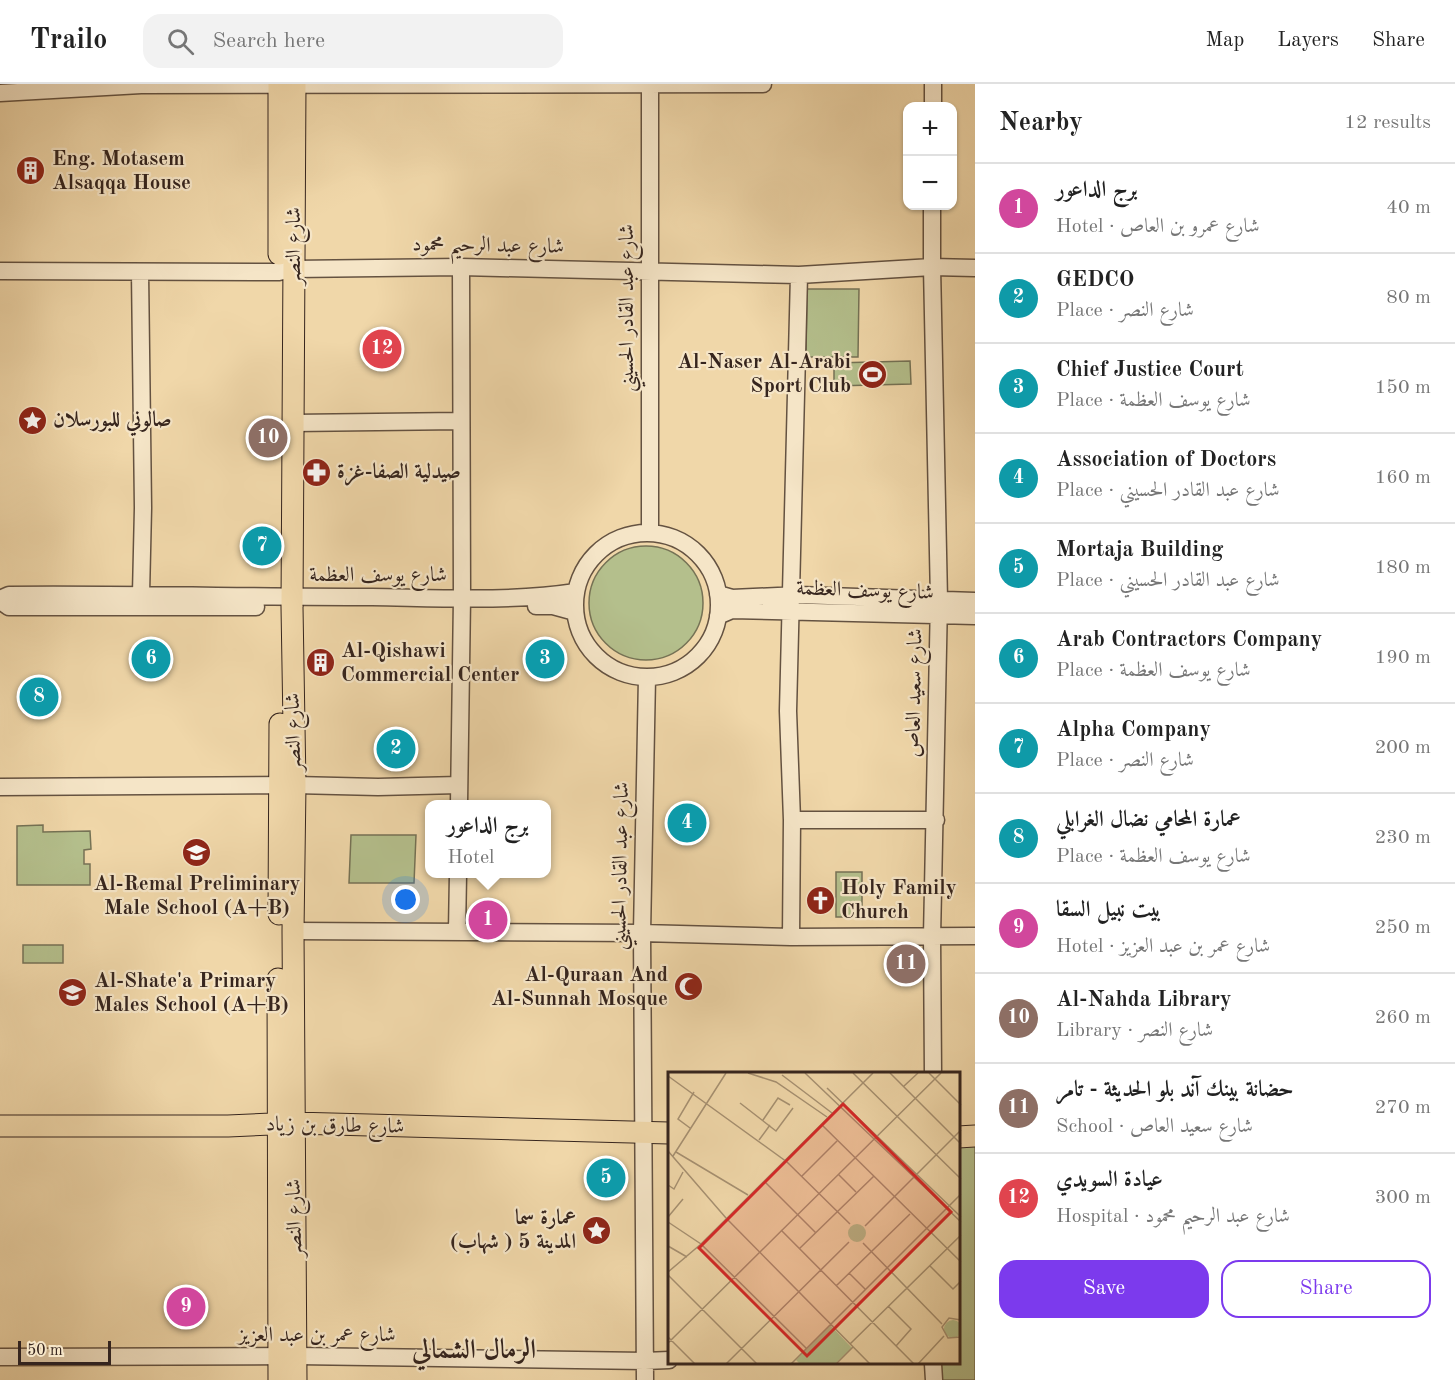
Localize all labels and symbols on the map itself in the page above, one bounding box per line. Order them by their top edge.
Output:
place label: Eng. Motasem Alsaqqa House [52,149,191,194]
building icon: Eng. Motasem Alsaqqa House [15,155,47,187]
street label: شارع النصر [284,207,311,287]
street label: شارع عبد القادر الحسيني [617,224,646,392]
street label: شارع عبد الرحيم محمود [412,233,564,267]
pin: 12 [362,326,401,372]
place label: Al-Naser Al-Arabi Sport Club [677,352,851,397]
sports icon: Al-Naser Al-Arabi Sport Club [856,358,888,390]
place icon: صالوني للبورسلان [16,404,48,436]
place label: صالوني للبورسلان [53,409,172,437]
pin: 10 [248,416,288,460]
pharmacy icon: صيدلية الصفا-غزة [300,456,332,488]
place label: صيدلية الصفا-غزة [337,461,461,486]
pin: 7 [242,524,282,568]
street label: شارع يوسف العظمة [309,565,447,592]
street label: شارع يوسف العظمة [796,578,934,610]
street label: شارع سعيد العاص [903,628,933,758]
pin: 6 [132,636,170,682]
pin: 3 [526,636,564,682]
place label: Al-Qishawi Commercial Center [341,641,519,686]
building icon: Al-Qishawi Commercial Center [304,647,336,679]
pin: 8 [20,674,58,720]
street label: شارع النصر [283,693,311,773]
pin: 2 [376,726,416,772]
street label: شارع عبد القادر الحسيني [609,782,641,950]
pin: 4 [668,800,706,846]
school or university icon: Al-Remal Preliminary Male School (A+B) [181,837,213,869]
place label: Al-Remal Preliminary Male School (A+B) [93,874,301,919]
place label: Holy Family Church [841,878,957,923]
church icon: Holy Family Church [804,884,836,916]
your location [391,885,420,914]
pin: 1 [468,898,508,942]
pin: 11 [886,942,926,986]
place label: Al-Quraan And Al-Sunnah Mosque [491,965,668,1010]
place label: Al-Shate'a Primary Males School (A+B) [94,971,289,1016]
mosque icon: Al-Quraan And Al-Sunnah Mosque [673,971,705,1003]
school or university icon: Al-Shate'a Primary Males School (A+B) [57,977,89,1009]
inset map [668,1072,960,1365]
street label: شارع طارق بن زياد [265,1114,404,1144]
pin: 5 [586,1156,626,1200]
street label: شارع النصر [284,1179,312,1259]
place label: عمارة سما المدينة 5 ( شهاب) [450,1207,576,1255]
place icon: عمارة سما المدينة 5 ( شهاب) [581,1214,613,1246]
pin: 9 [166,1284,206,1330]
street label: شارع عمر بن عبد العزيز [236,1325,396,1352]
district label: الرمال الشمالي [411,1336,536,1371]
scale bar [18,1338,111,1366]

